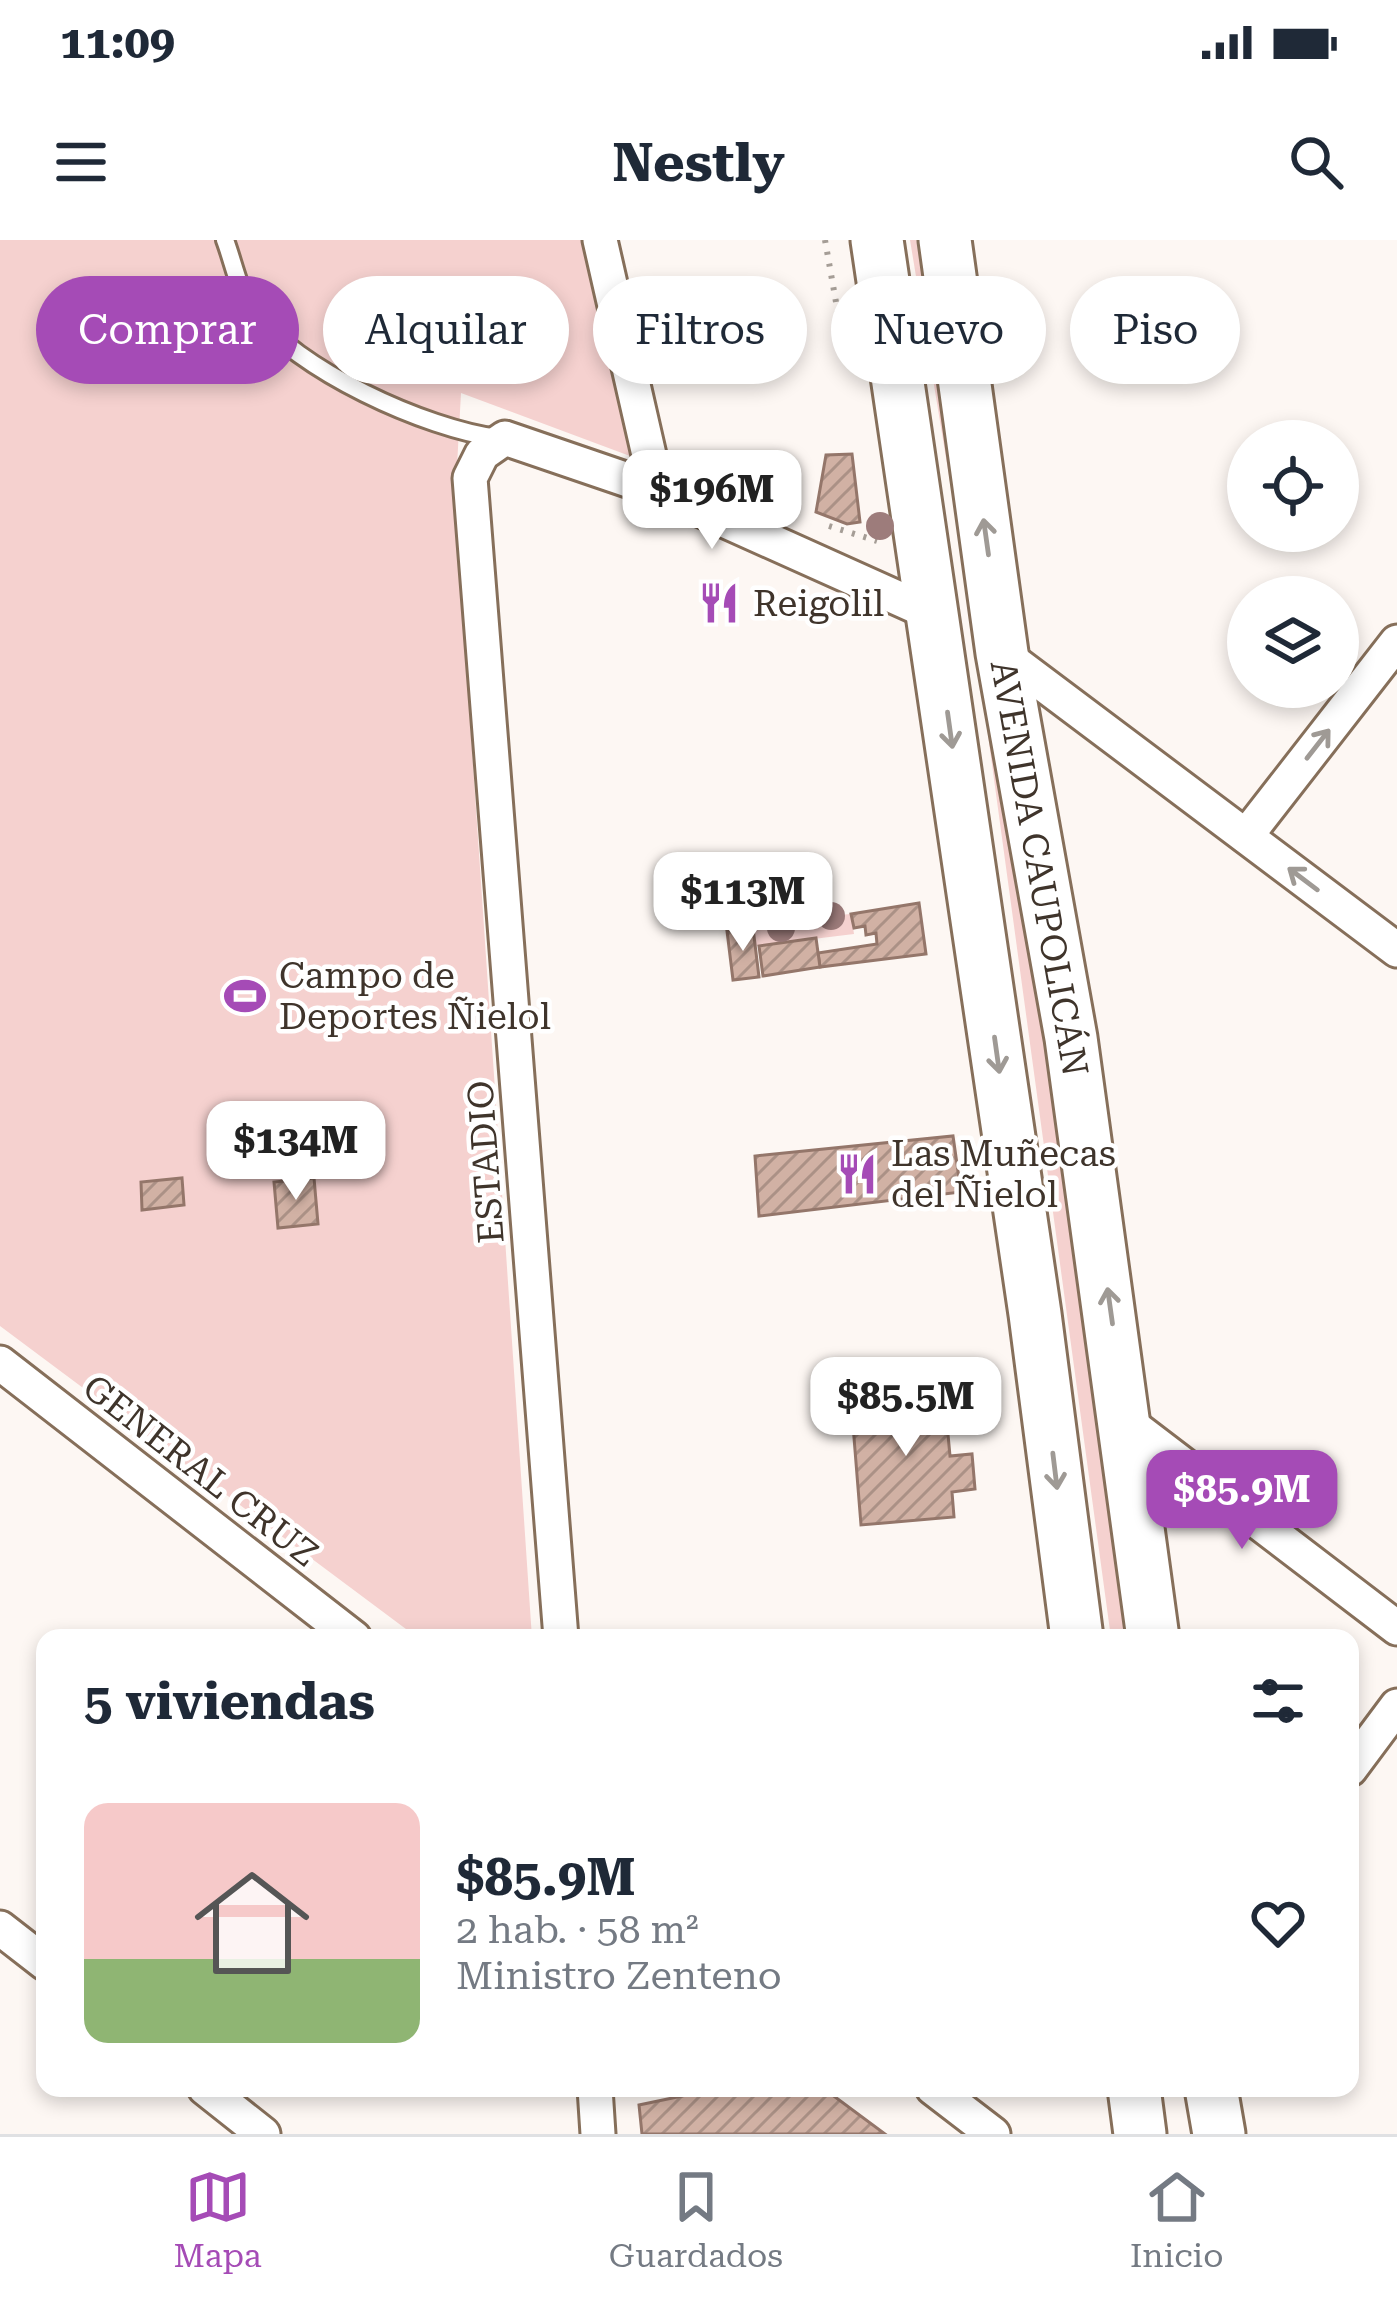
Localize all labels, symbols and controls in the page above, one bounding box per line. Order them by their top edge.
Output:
text: 11:09 [60,16,175,69]
icon: menu [48,129,114,195]
icon: search [1283,129,1349,195]
text: Nestly [612,131,785,194]
chip: Comprar [36,276,299,384]
chip: Alquilar [323,276,569,384]
chip: Filtros [593,276,807,384]
chip: Nuevo [831,276,1046,384]
chip: Piso [1070,276,1240,384]
map controls [1227,420,1359,708]
button: locate [1227,420,1359,552]
pin: $196M [628,450,796,552]
text: $196M [649,466,775,512]
one-way arrow [974,518,997,557]
button: layers [1227,576,1359,708]
restaurant icon: Reigolil [696,580,742,626]
place label: Reigolil [753,583,884,625]
street label: AVENIDA CAUPOLICÁN [982,657,1097,1079]
one-way arrow [939,710,962,749]
one-way arrow [1304,728,1331,760]
pin: $113M [659,852,827,954]
one-way arrow [1288,867,1320,893]
text: $113M [680,868,806,914]
place label: Campo de Deportes Ñielol [279,955,551,1038]
sports icon: Campo de Deportes Ñielol [222,973,268,1019]
one-way arrow [986,1035,1009,1074]
street label: ESTADIO [459,1079,513,1245]
pin: $134M [212,1101,380,1203]
text: $134M [233,1117,359,1163]
place label: Las Muñecas del Ñielol [891,1133,1116,1216]
restaurant icon: Las Muñecas del Ñielol [834,1151,880,1197]
one-way arrow [1098,1287,1121,1326]
pin: $85.5M [808,1357,1004,1459]
street label: GENERAL CRUZ [75,1366,326,1575]
text: $85.5M [837,1373,975,1419]
pin: $85.9M [1144,1450,1340,1552]
one-way arrow [1044,1451,1067,1490]
text: $85.9M [1173,1466,1311,1512]
icon: filters [1245,1668,1311,1734]
text: 5 viviendas [84,1672,375,1731]
text: $85.9M [456,1848,636,1907]
icon: home [180,1851,324,1995]
icon: heart [1245,1890,1311,1956]
text: 2 hab. · 58 m² [456,1907,699,1953]
text: Ministro Zenteno [456,1953,782,1999]
tab: Mapa [174,2164,262,2275]
tab: Guardados [609,2164,783,2275]
tab: Inicio [1130,2164,1223,2275]

